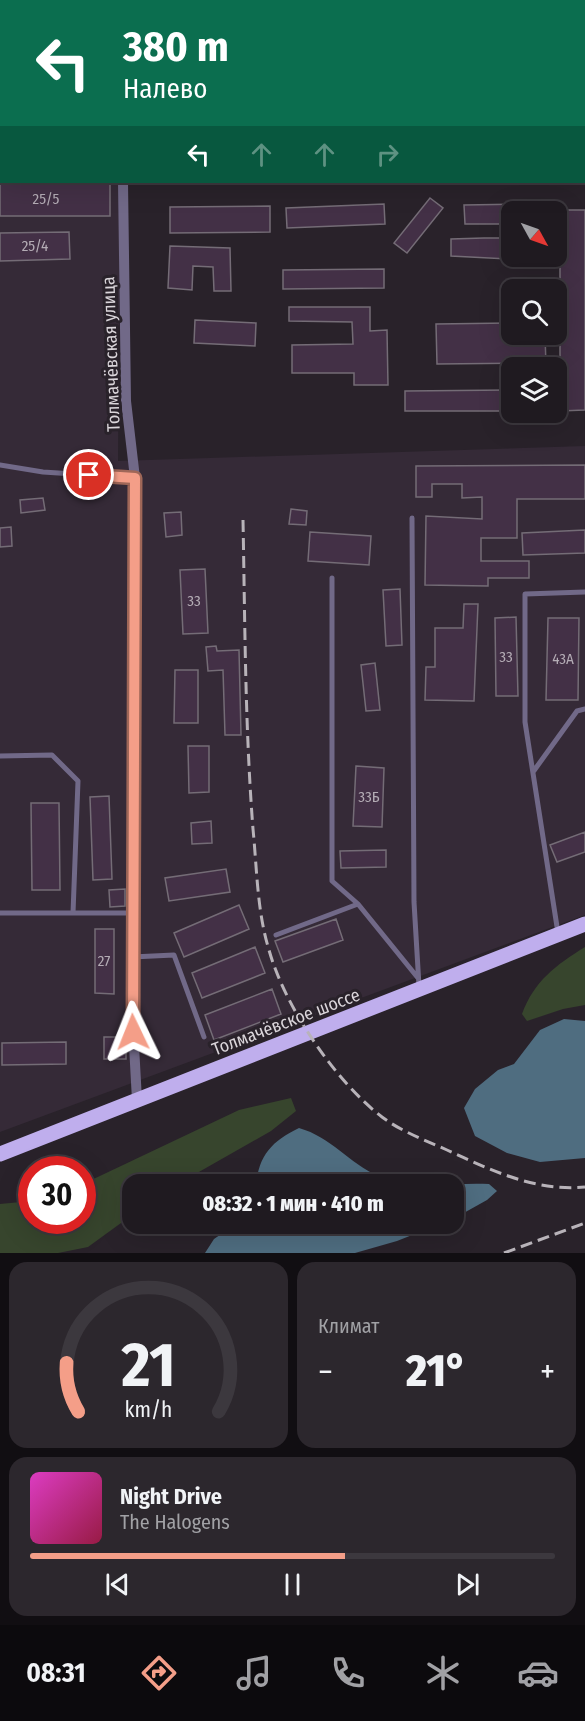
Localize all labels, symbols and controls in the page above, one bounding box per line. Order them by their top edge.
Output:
text: 380 m [123,22,229,72]
icon: left [24,24,102,102]
text: Налево [123,73,207,105]
icon: left [182,138,215,171]
icon: ahead [245,138,278,171]
icon: ahead [308,138,341,171]
icon: right [371,138,404,171]
house number: 25/5 [33,190,60,208]
north arrow [501,201,567,267]
map controls [501,201,567,423]
house number: 25/4 [22,237,48,255]
street label: Толмачёвская улица [97,276,125,432]
button: search [501,279,567,345]
button: layers [501,357,567,423]
pin [63,449,114,500]
icon: arrive [72,458,105,491]
house number: 33 [187,592,201,610]
house number: 33 [499,648,513,666]
house number: 43А [552,650,574,668]
house number: 33Б [358,788,380,806]
house number: 27 [98,952,110,970]
street label: Толмачёвское шоссе [209,984,363,1060]
position arrow [101,1000,165,1064]
speed limit sign: 30 [18,1156,96,1234]
text: 08:32 · 1 мин · 410 m [202,1190,384,1217]
text: Климат [318,1314,379,1338]
text: 21 [120,1328,176,1403]
text: 21° [406,1344,467,1398]
text: − [318,1352,333,1392]
text: + [540,1352,555,1392]
text: km/h [125,1397,172,1423]
text: Night Drive [120,1483,222,1510]
text: The Halogens [120,1510,230,1534]
icon: previous [101,1568,134,1601]
icon: pause [276,1568,309,1601]
icon: next [451,1568,484,1601]
icon: directions [138,1652,180,1694]
icon: music [233,1652,275,1694]
icon: phone [327,1652,369,1694]
icon: climate [422,1652,464,1694]
icon: car [517,1652,559,1694]
text: 08:31 [26,1657,86,1689]

